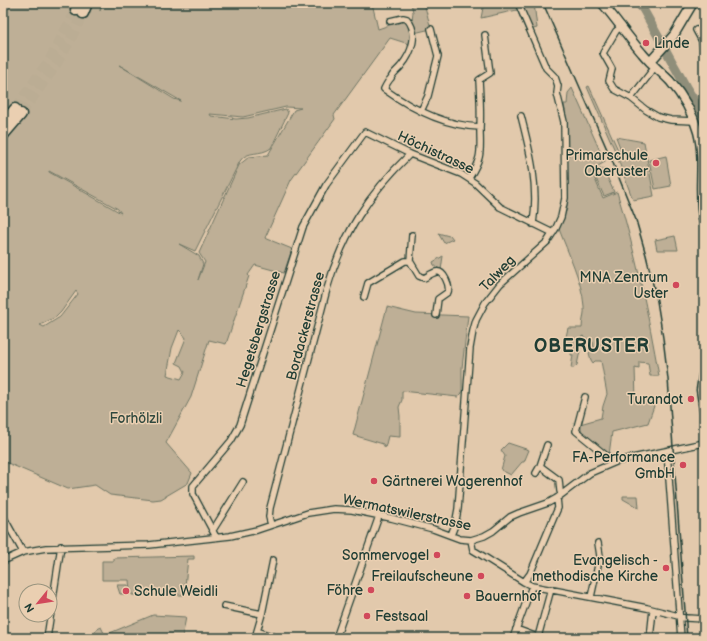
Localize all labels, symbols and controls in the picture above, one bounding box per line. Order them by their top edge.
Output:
place label: Linde [654,35,690,52]
marker: Linde [641,38,651,48]
street label: Höchistrasse [395,127,477,178]
place label: Primarschule Oberuster [565,147,649,180]
marker: Primarschule Oberuster [651,158,661,168]
street label: Talweg [476,252,519,295]
street label: Hegetsbergstrasse [233,269,284,390]
place label: MNA Zentrum Uster [580,269,669,302]
street label: Bordackerstrasse [283,270,328,382]
marker: MNA Zentrum Uster [671,280,681,290]
district label: OBERUSTER [534,336,650,357]
place label: Turandot [627,391,684,408]
marker: Turandot [686,394,696,404]
park label: Forhölzli [110,410,162,427]
place label: FA-Performance GmbH [572,449,675,482]
marker: FA-Performance GmbH [678,460,688,470]
place label: Gärtnerei Wagerenhof [382,473,524,490]
marker: Gärtnerei Wagerenhof [369,476,379,486]
street label: Wermatswilerstrasse [341,491,473,534]
place label: Sommervogel [342,547,429,564]
marker: Sommervogel [432,550,442,560]
place label: Evangelisch - methodische Kirche [532,552,658,585]
marker: Evangelisch - methodische Kirche [661,563,671,573]
place label: Freilaufscheune [371,568,473,585]
marker: Freilaufscheune [476,571,486,581]
place label: Föhre [326,582,363,599]
north arrow [18,583,58,623]
place label: Schule Weidli [134,583,218,600]
marker: Föhre [366,585,376,595]
marker: Schule Weidli [121,586,131,596]
place label: Bauernhof [475,588,542,605]
marker: Bauernhof [462,591,472,601]
text: N [22,601,37,615]
place label: Festsaal [375,608,428,625]
marker: Festsaal [362,611,372,621]

